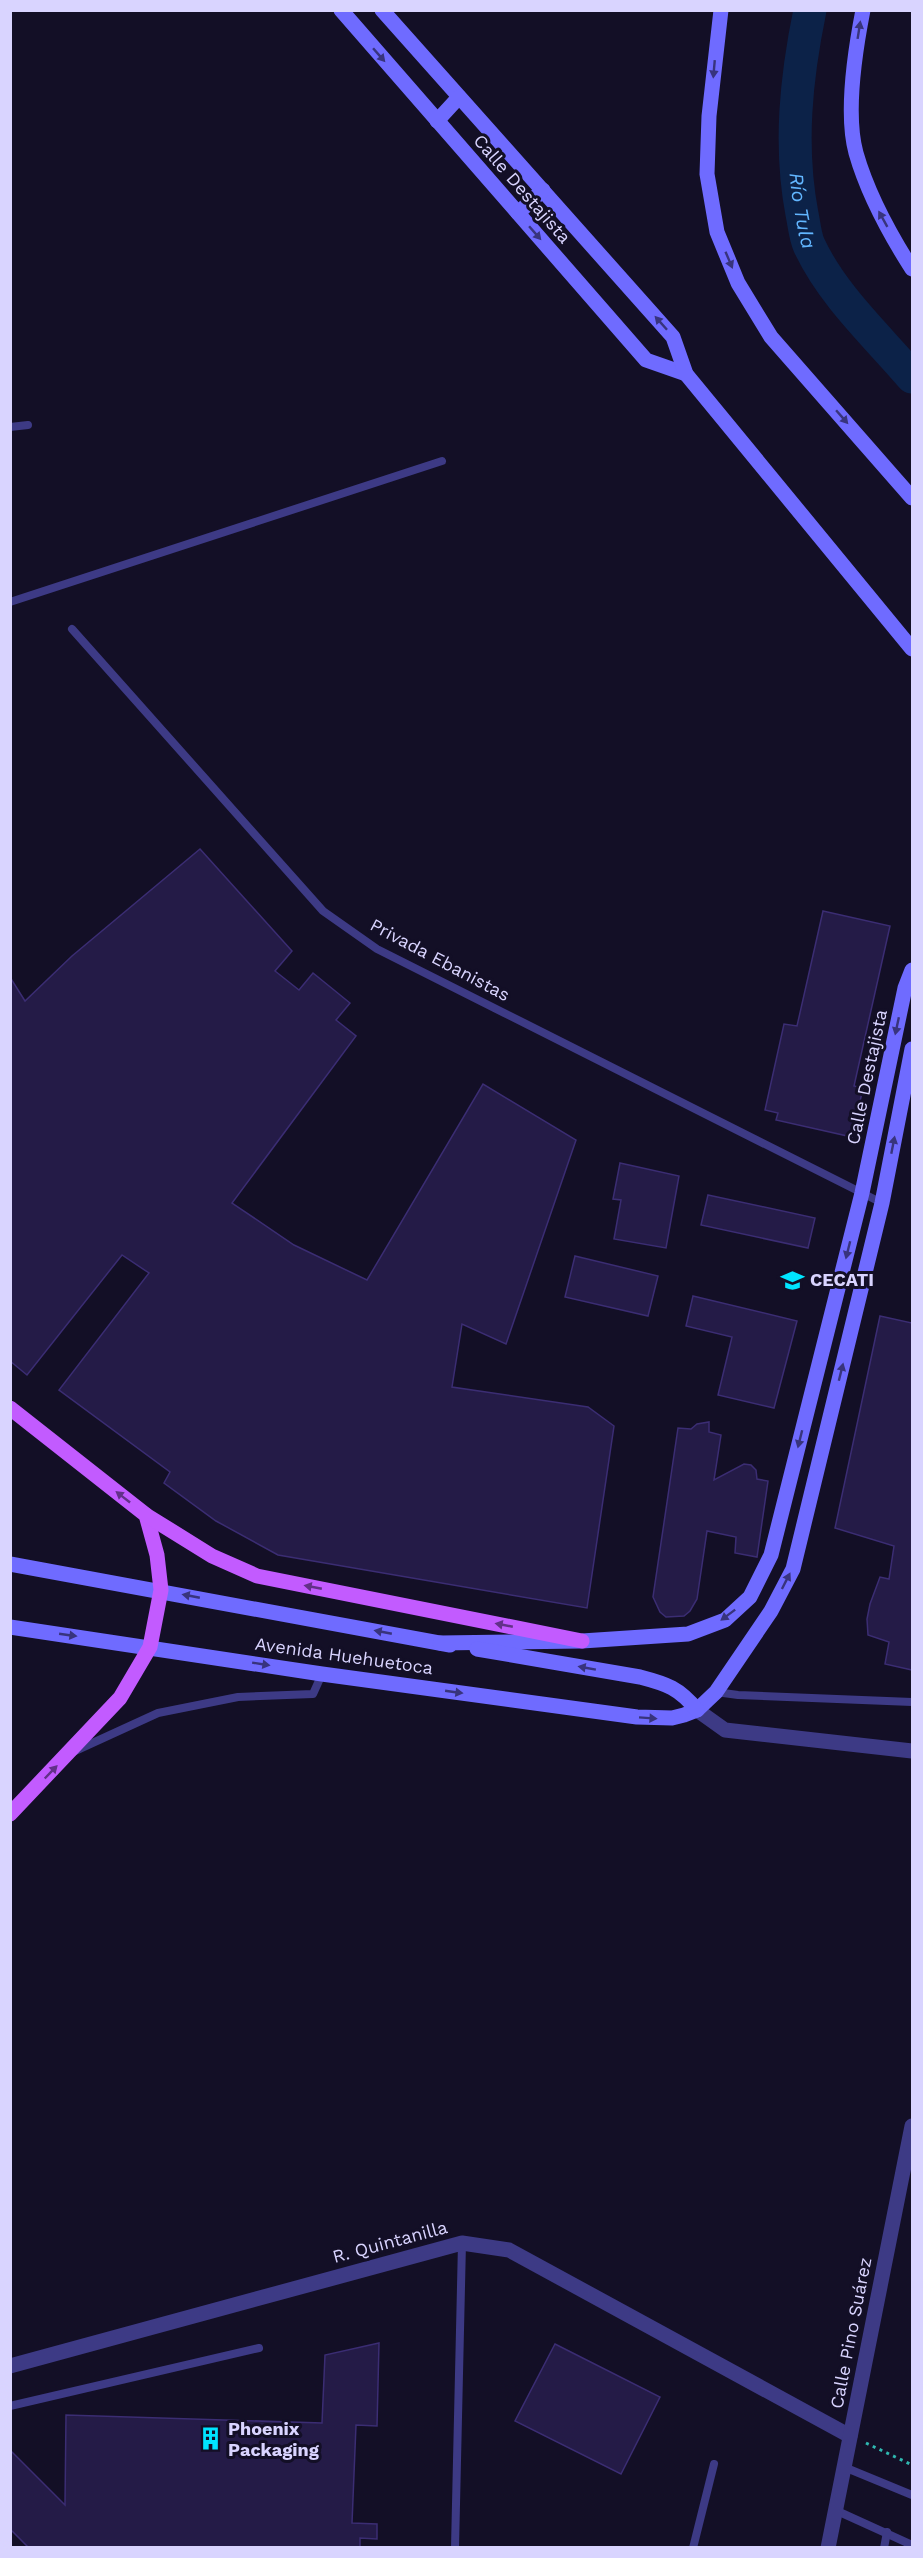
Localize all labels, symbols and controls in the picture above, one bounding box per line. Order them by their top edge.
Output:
one-way arrow [855,21,864,40]
one-way arrow [373,47,386,63]
one-way arrow [709,59,719,78]
street label: Calle Destajista [469,130,575,247]
water label: Río Tula [784,171,821,252]
one-way arrow [878,210,888,227]
one-way arrow [528,225,541,240]
one-way arrow [725,251,734,269]
one-way arrow [655,316,668,331]
one-way arrow [835,409,848,424]
street label: Privada Ebanistas [367,914,514,1005]
street label: Calle Destajista [842,1007,891,1146]
one-way arrow [892,1017,902,1035]
one-way arrow [889,1136,898,1155]
one-way arrow [842,1241,852,1259]
school or university icon: CECATI [779,1267,805,1293]
place label: CECATI [810,1269,874,1290]
one-way arrow [836,1363,846,1382]
one-way arrow [795,1430,805,1449]
one-way arrow [115,1490,131,1503]
one-way arrow [782,1573,791,1590]
one-way arrow [303,1582,322,1591]
one-way arrow [181,1591,200,1600]
one-way arrow [721,1609,736,1621]
one-way arrow [495,1620,514,1629]
one-way arrow [373,1627,392,1636]
one-way arrow [59,1631,78,1640]
street label: Avenida Huehuetoca [254,1633,435,1678]
one-way arrow [252,1660,271,1669]
one-way arrow [577,1663,596,1672]
one-way arrow [445,1687,464,1697]
one-way arrow [638,1713,657,1722]
one-way arrow [44,1764,58,1779]
street label: R. Quintanilla [330,2216,450,2267]
street label: Calle Pino Suárez [826,2255,875,2410]
place label: Phoenix Packaging [228,2418,320,2460]
building icon: Phoenix Packaging [197,2426,223,2452]

